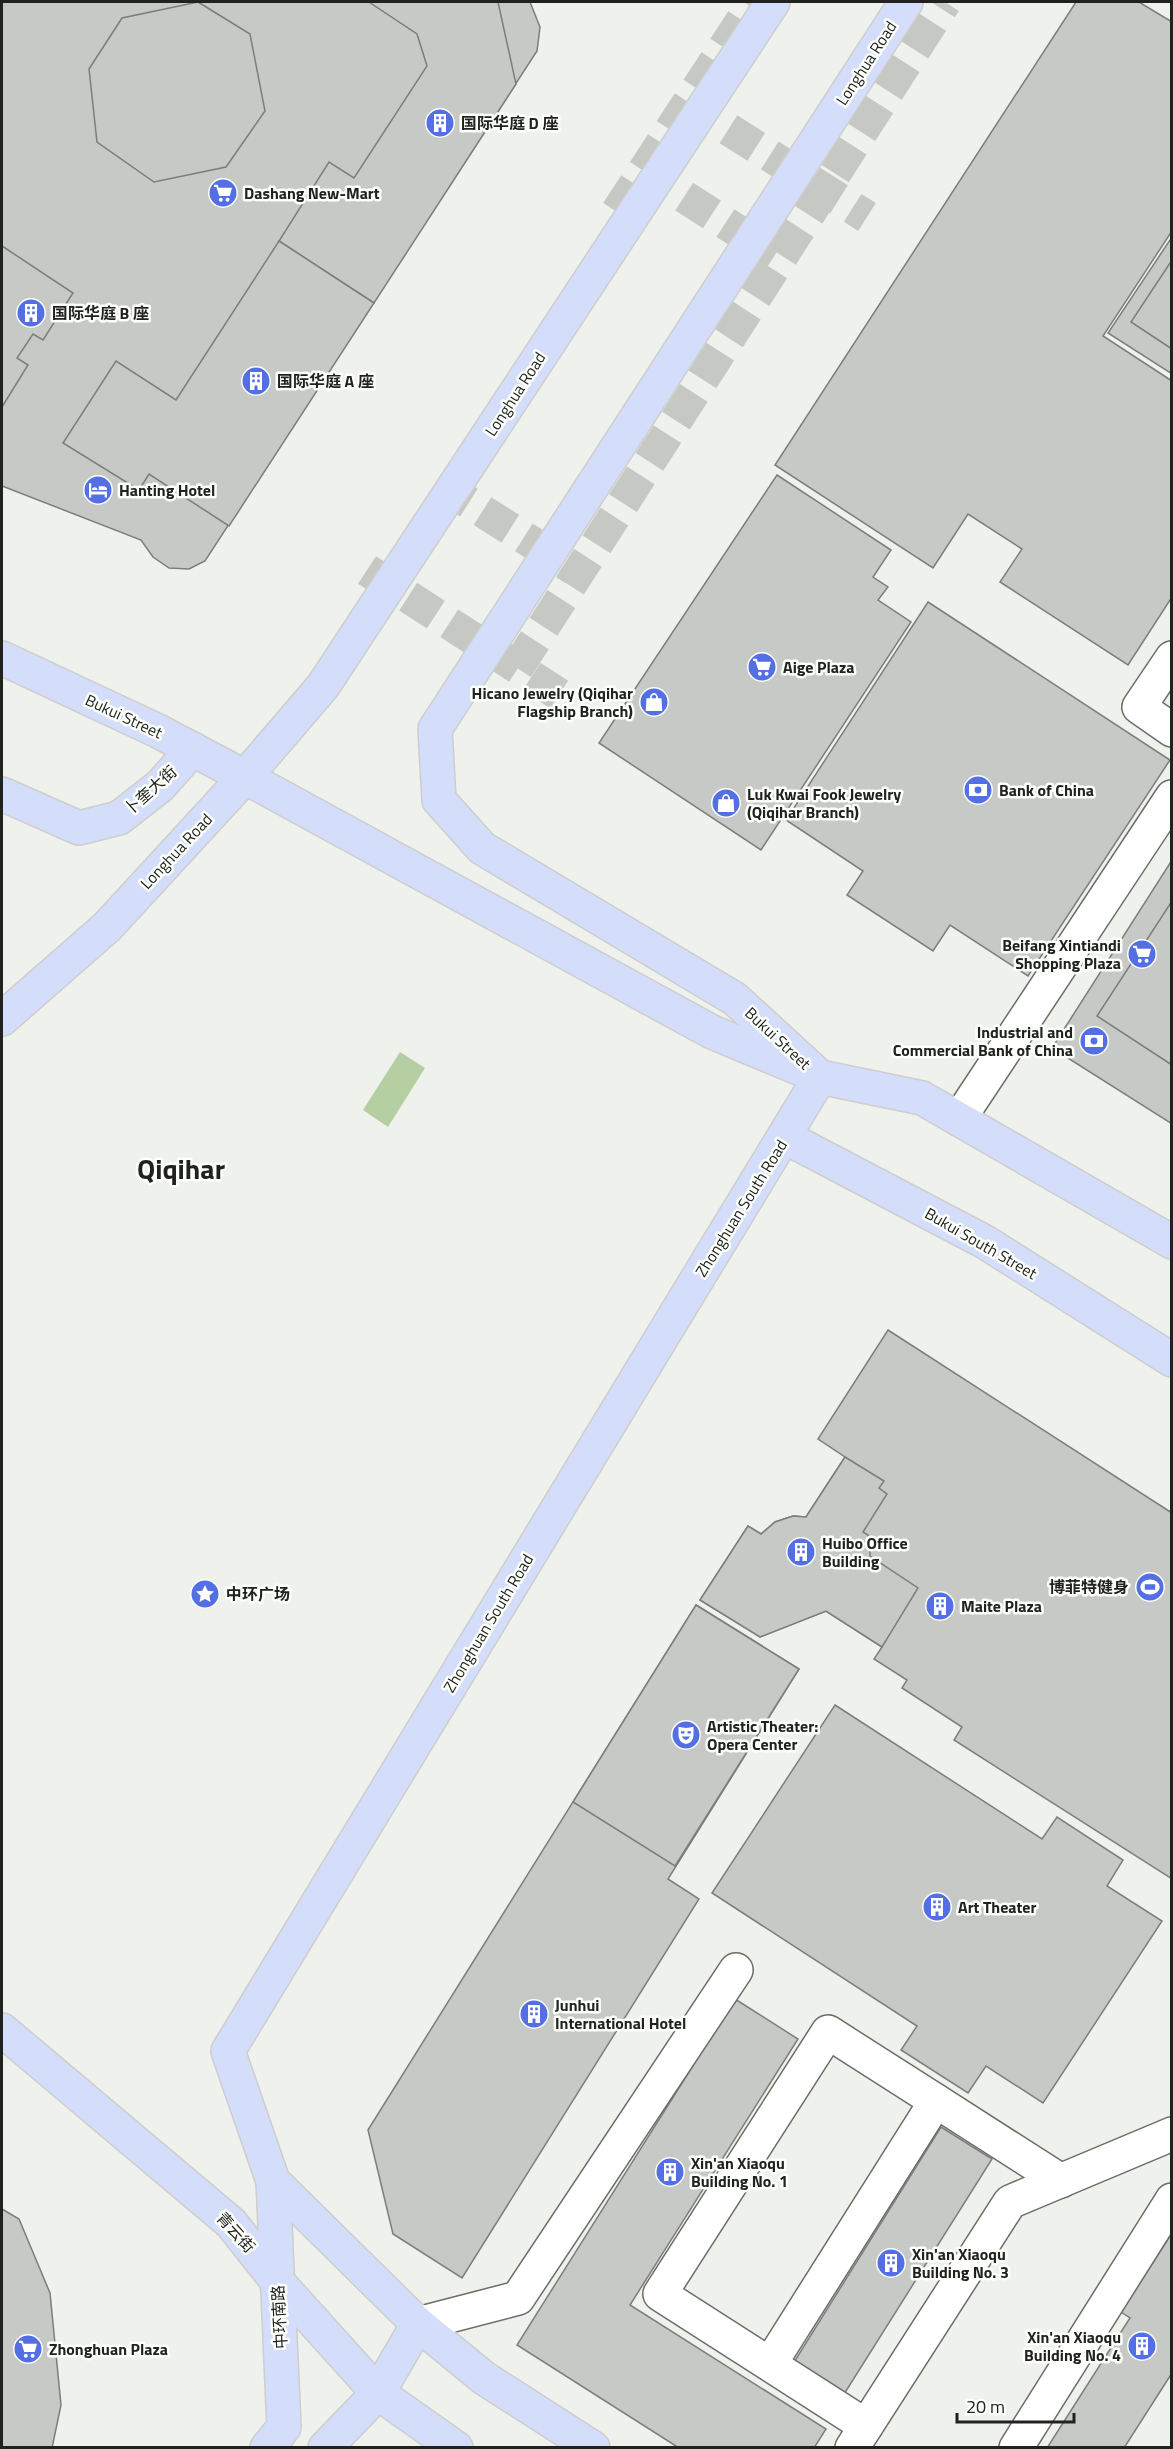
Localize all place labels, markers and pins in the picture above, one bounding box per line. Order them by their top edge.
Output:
building icon: 国际华庭 D 座 [424,107,456,139]
place label: 国际华庭 D 座 [461,111,558,135]
supermarket icon: Dashang New-Mart [207,177,239,209]
place label: Dashang New-Mart [244,181,380,205]
building icon: 国际华庭 B 座 [15,297,47,329]
place label: 国际华庭 B 座 [52,301,149,325]
building icon: 国际华庭 A 座 [240,365,272,397]
place label: 国际华庭 A 座 [277,369,374,393]
hotel icon: Hanting Hotel [82,474,114,506]
place label: Hanting Hotel [119,478,215,502]
supermarket icon: Aige Plaza [746,651,778,683]
place label: Aige Plaza [783,655,854,679]
place label: Hicano Jewelry (Qiqihar Flagship Branch) [472,681,633,723]
shop icon: Hicano Jewelry (Qiqihar Flagship Branch) [638,686,670,718]
bank icon: Bank of China [962,774,994,806]
place label: Bank of China [999,778,1094,802]
place label: Luk Kwai Fook Jewelry (Qiqihar Branch) [747,782,901,824]
shop icon: Luk Kwai Fook Jewelry (Qiqihar Branch) [710,787,742,819]
place label: Beifang Xintiandi Shopping Plaza [1002,933,1121,975]
supermarket icon: Beifang Xintiandi Shopping Plaza [1126,938,1158,970]
place label: Industrial and Commercial Bank of China [893,1020,1073,1062]
bank icon: Industrial and Commercial Bank of China [1078,1025,1110,1057]
place label: Huibo Office Building [822,1531,908,1573]
building icon: Huibo Office Building [785,1536,817,1568]
sports icon: 博菲特健身 [1134,1571,1166,1603]
place label: 博菲特健身 [1049,1575,1129,1599]
place icon: 中环广场 [189,1578,221,1610]
place label: 中环广场 [226,1582,290,1606]
building icon: Maite Plaza [924,1590,956,1622]
place label: Maite Plaza [961,1594,1042,1618]
place label: Artistic Theater: Opera Center [707,1714,818,1756]
theatre icon: Artistic Theater: Opera Center [670,1719,702,1751]
building icon: Art Theater [921,1891,953,1923]
place label: Art Theater [958,1895,1037,1919]
place label: Junhui International Hotel [555,1993,686,2035]
building icon: Junhui International Hotel [518,1998,550,2030]
place label: Xin'an Xiaoqu Building No. 1 [691,2151,788,2193]
building icon: Xin'an Xiaoqu Building No. 1 [654,2156,686,2188]
place label: Xin'an Xiaoqu Building No. 3 [912,2242,1009,2284]
building icon: Xin'an Xiaoqu Building No. 3 [875,2247,907,2279]
place label: Xin'an Xiaoqu Building No. 4 [1024,2325,1121,2367]
building icon: Xin'an Xiaoqu Building No. 4 [1126,2330,1158,2362]
supermarket icon: Zhonghuan Plaza [12,2333,44,2365]
place label: Zhonghuan Plaza [49,2337,168,2361]

